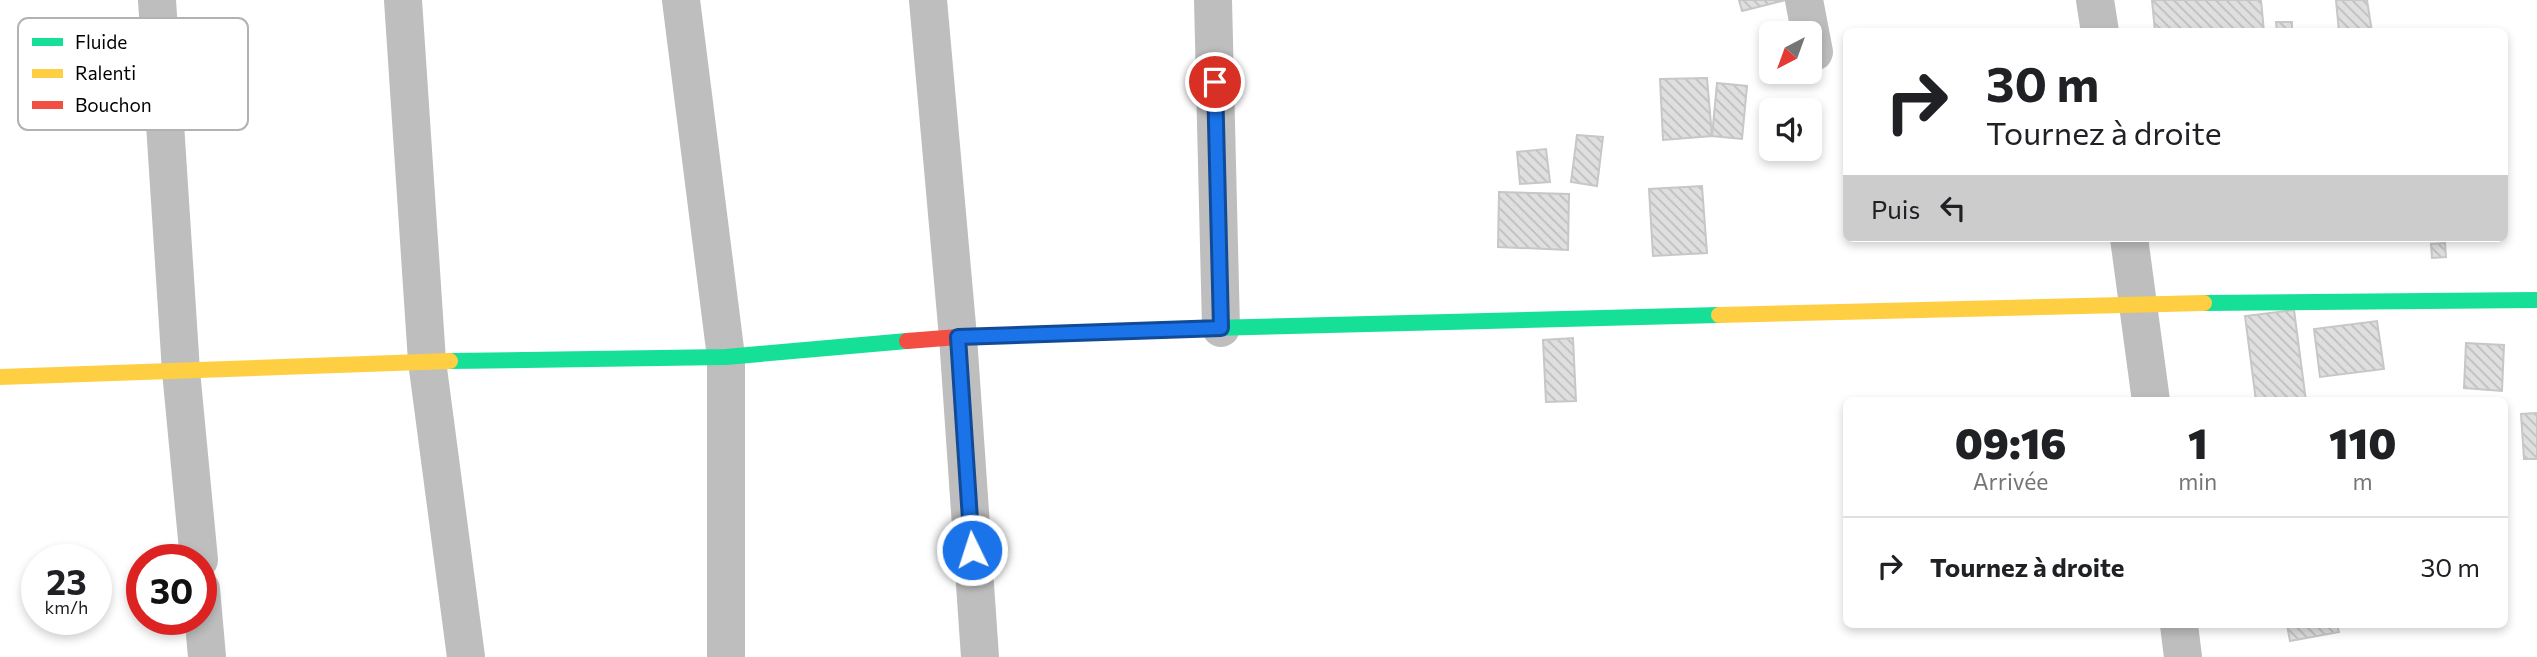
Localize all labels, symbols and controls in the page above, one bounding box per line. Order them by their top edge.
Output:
legend [18,18,248,130]
north arrow [1759,21,1822,84]
map controls [1759,21,1822,161]
text: Fluide [75,30,127,53]
pin [1185,52,1245,112]
text: 30 m [1986,52,2099,112]
icon: right [1871,56,1962,147]
text: Ralenti [75,61,136,84]
icon: arrive [1196,63,1234,101]
text: Bouchon [75,93,152,116]
button: sound [1759,98,1822,161]
text: Tournez à droite [1986,112,2222,152]
icon: left [1934,189,1972,227]
text: Puis [1871,193,1920,224]
text: 09:16 [1955,416,2067,468]
text: 1 [2188,416,2208,468]
text: 110 [2329,416,2396,468]
text: Arrivée [1973,467,2048,495]
text: min [2178,467,2217,495]
text: m [2353,467,2373,495]
position arrow [935,513,1009,587]
speed limit sign: 30 [126,544,217,635]
icon: right [1871,547,1909,585]
text: Tournez à droite [1930,551,2125,582]
text: 30 m [2421,551,2480,582]
text: 23 [46,559,87,602]
text: km/h [45,596,88,618]

